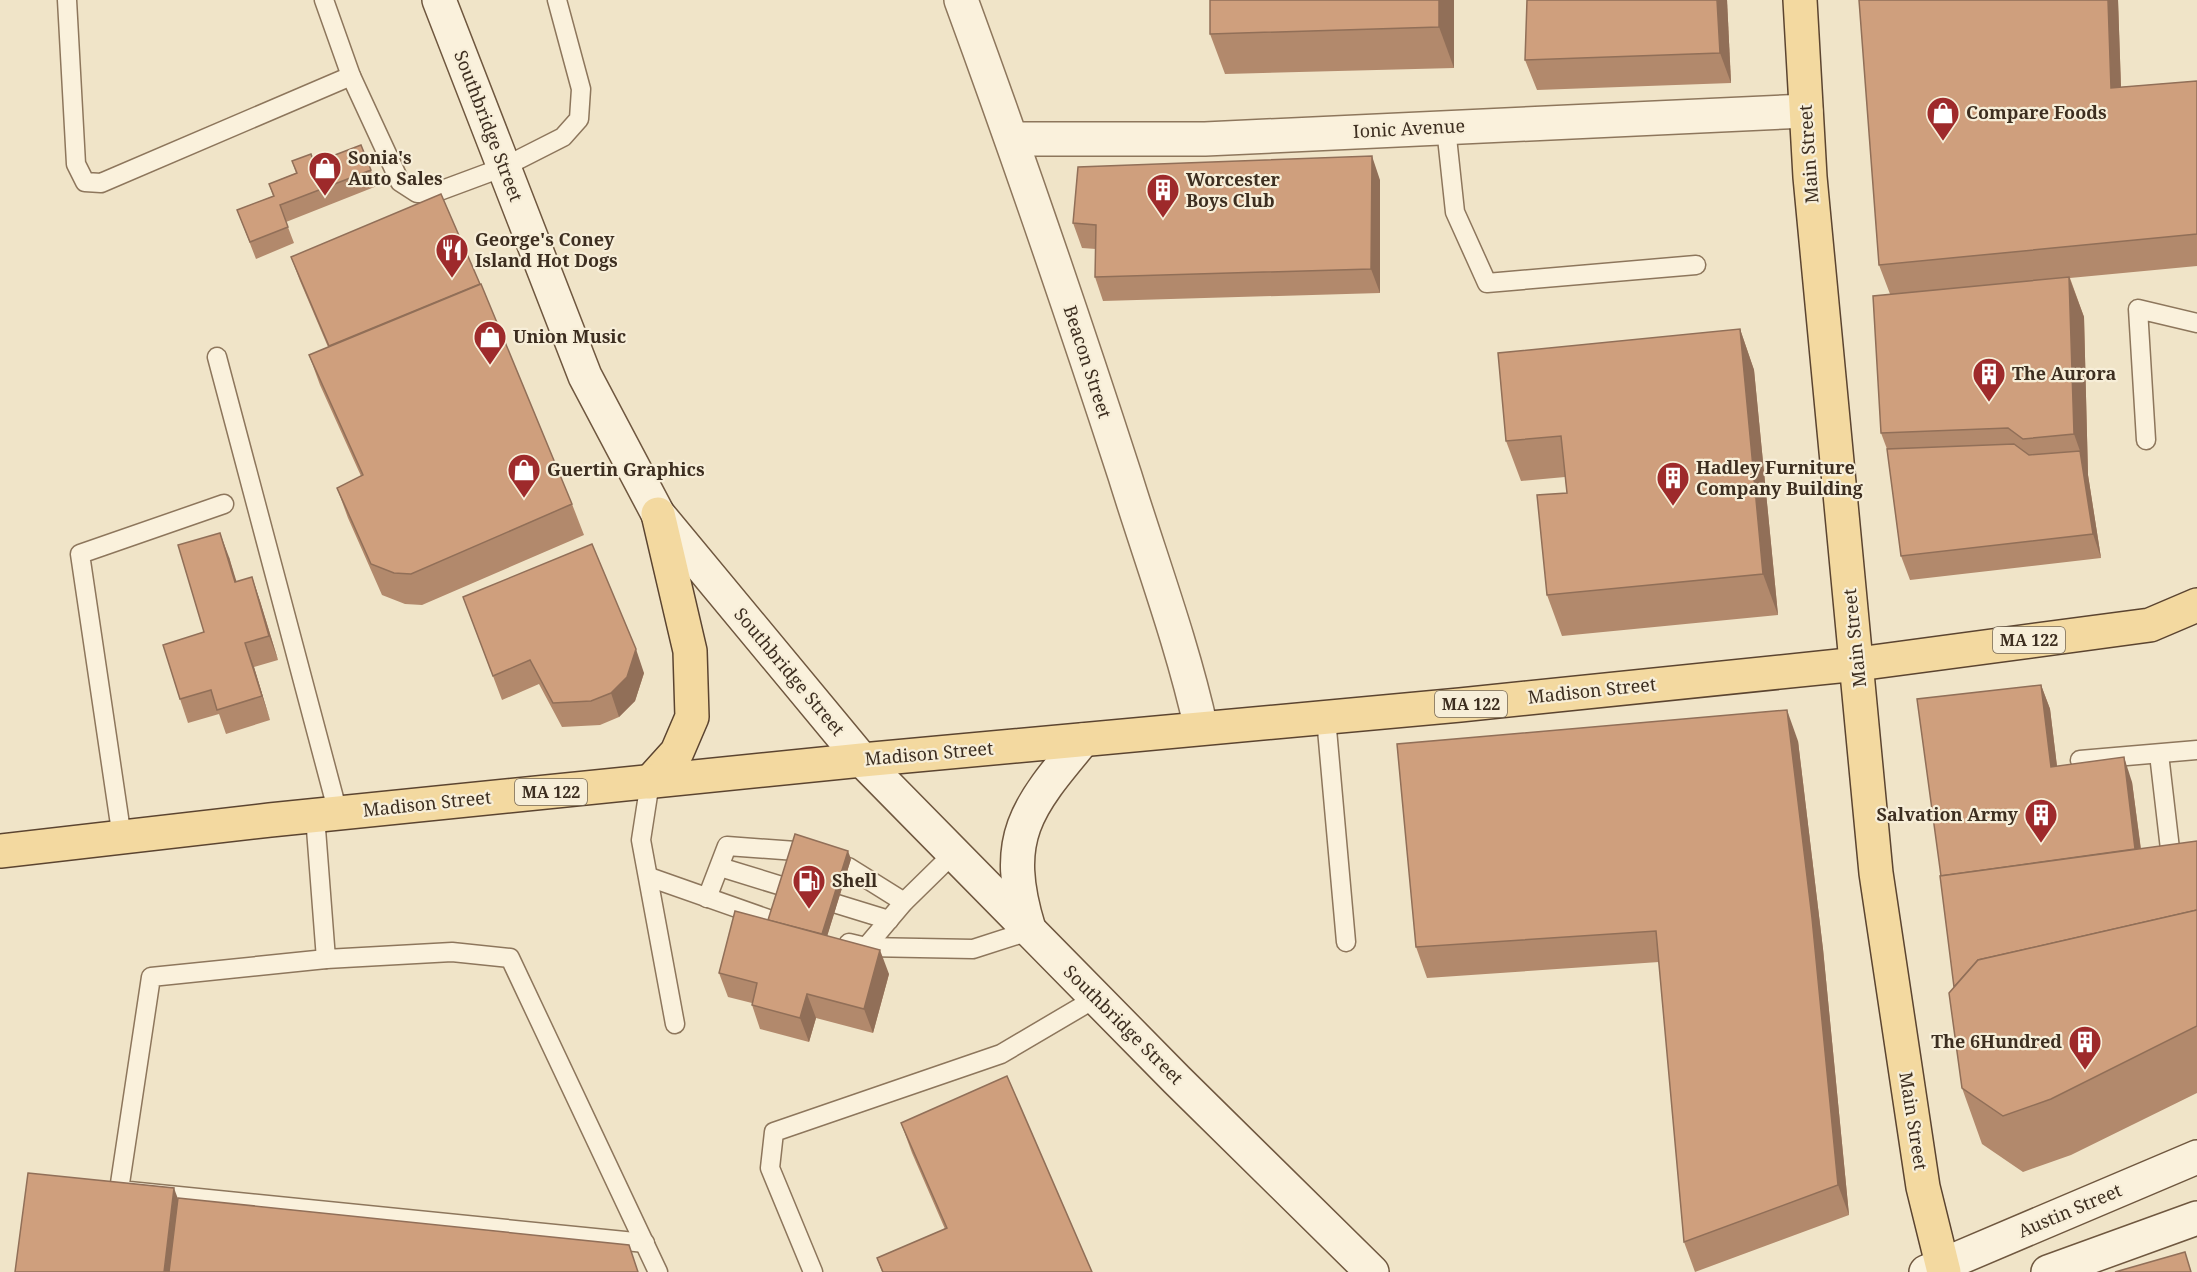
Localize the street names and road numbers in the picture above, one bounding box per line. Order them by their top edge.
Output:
street label: Southbridge Street [449,47,529,205]
street label: Main Street [1793,104,1823,204]
street label: Ionic Avenue [1352,113,1466,143]
street label: Beacon Street [1058,302,1117,421]
street label: Main Street [1837,587,1871,689]
street label: Southbridge Street [729,602,850,740]
road number: MA 122 [1993,627,2065,653]
street label: Madison Street [1527,671,1657,709]
road number: MA 122 [1435,691,1507,717]
street label: Madison Street [864,735,994,771]
road number: MA 122 [515,779,587,805]
street label: Madison Street [362,784,492,822]
street label: Southbridge Street [1059,959,1189,1089]
street label: Main Street [1894,1070,1934,1172]
street label: Austin Street [2014,1177,2125,1243]

